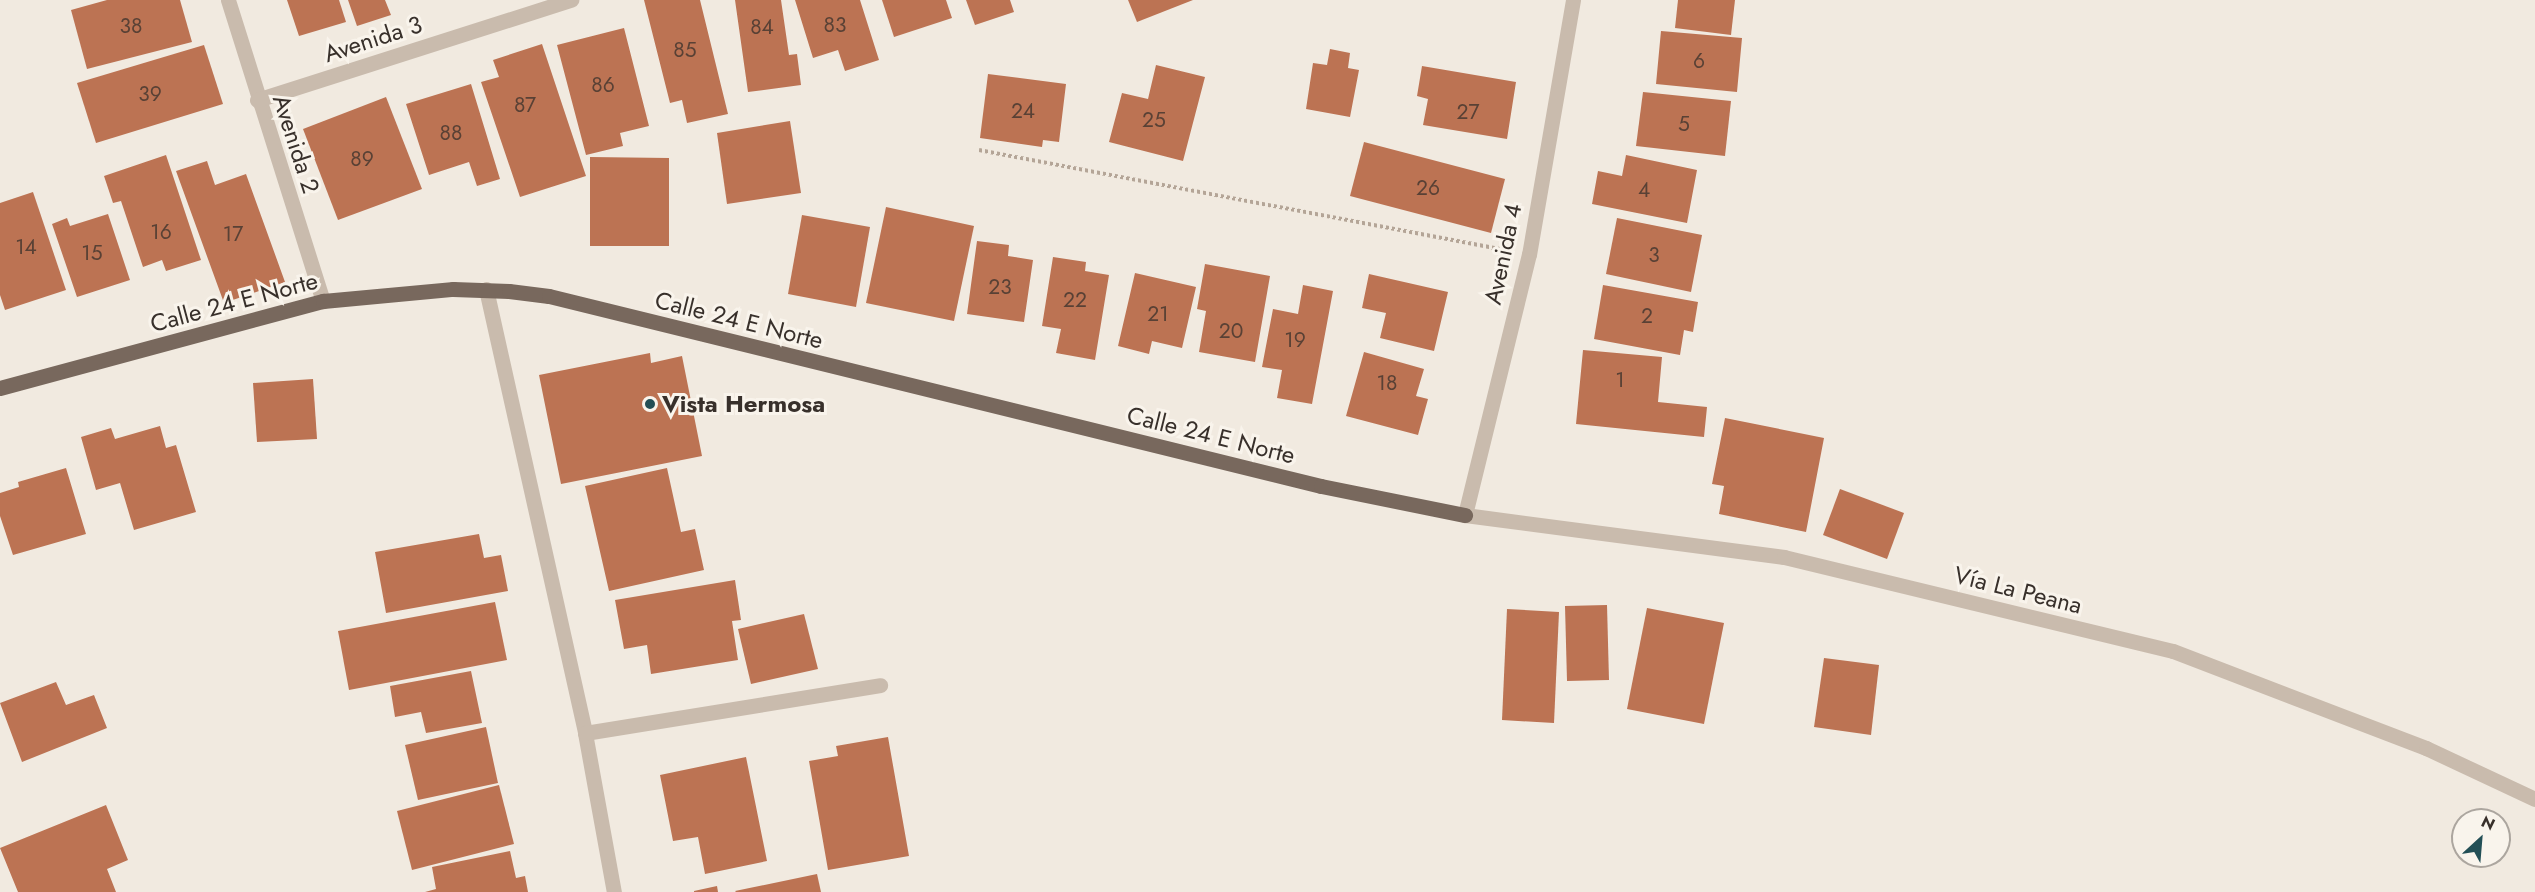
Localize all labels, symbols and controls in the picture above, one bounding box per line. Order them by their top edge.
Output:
street label: Avenida 3 [320,10,426,68]
house number: 83 [824,12,846,38]
house number: 38 [120,13,142,39]
house number: 84 [750,14,774,40]
house number: 85 [673,37,697,63]
house number: 6 [1693,48,1705,74]
house number: 86 [591,72,615,98]
house number: 39 [138,81,162,107]
street label: Avenida 2 [267,91,325,197]
house number: 87 [514,92,536,118]
house number: 24 [1011,98,1035,124]
house number: 27 [1457,99,1479,125]
house number: 25 [1142,107,1166,133]
house number: 5 [1678,111,1690,137]
house number: 88 [440,120,462,146]
house number: 89 [350,146,374,172]
house number: 26 [1416,175,1440,201]
house number: 4 [1638,177,1650,203]
street label: Avenida 4 [1478,201,1528,307]
house number: 16 [150,219,172,245]
house number: 17 [223,221,243,247]
house number: 14 [15,234,37,260]
house number: 15 [81,240,103,266]
house number: 3 [1648,242,1660,268]
street label: Calle 24 E Norte [147,266,321,338]
house number: 23 [988,274,1012,300]
street label: Calle 24 E Norte [652,285,826,355]
house number: 22 [1063,287,1087,313]
house number: 21 [1147,301,1169,327]
house number: 2 [1641,303,1653,329]
house number: 20 [1219,318,1243,344]
house number: 19 [1284,327,1306,353]
house number: 1 [1615,367,1625,393]
house number: 18 [1377,370,1397,396]
place label: Vista Hermosa [662,390,825,418]
marker: Vista Hermosa [643,397,657,411]
street label: Calle 24 E Norte [1124,400,1298,470]
street label: Vía La Peana [1951,560,2085,620]
north arrow [2451,808,2511,868]
text: N [2477,810,2499,836]

